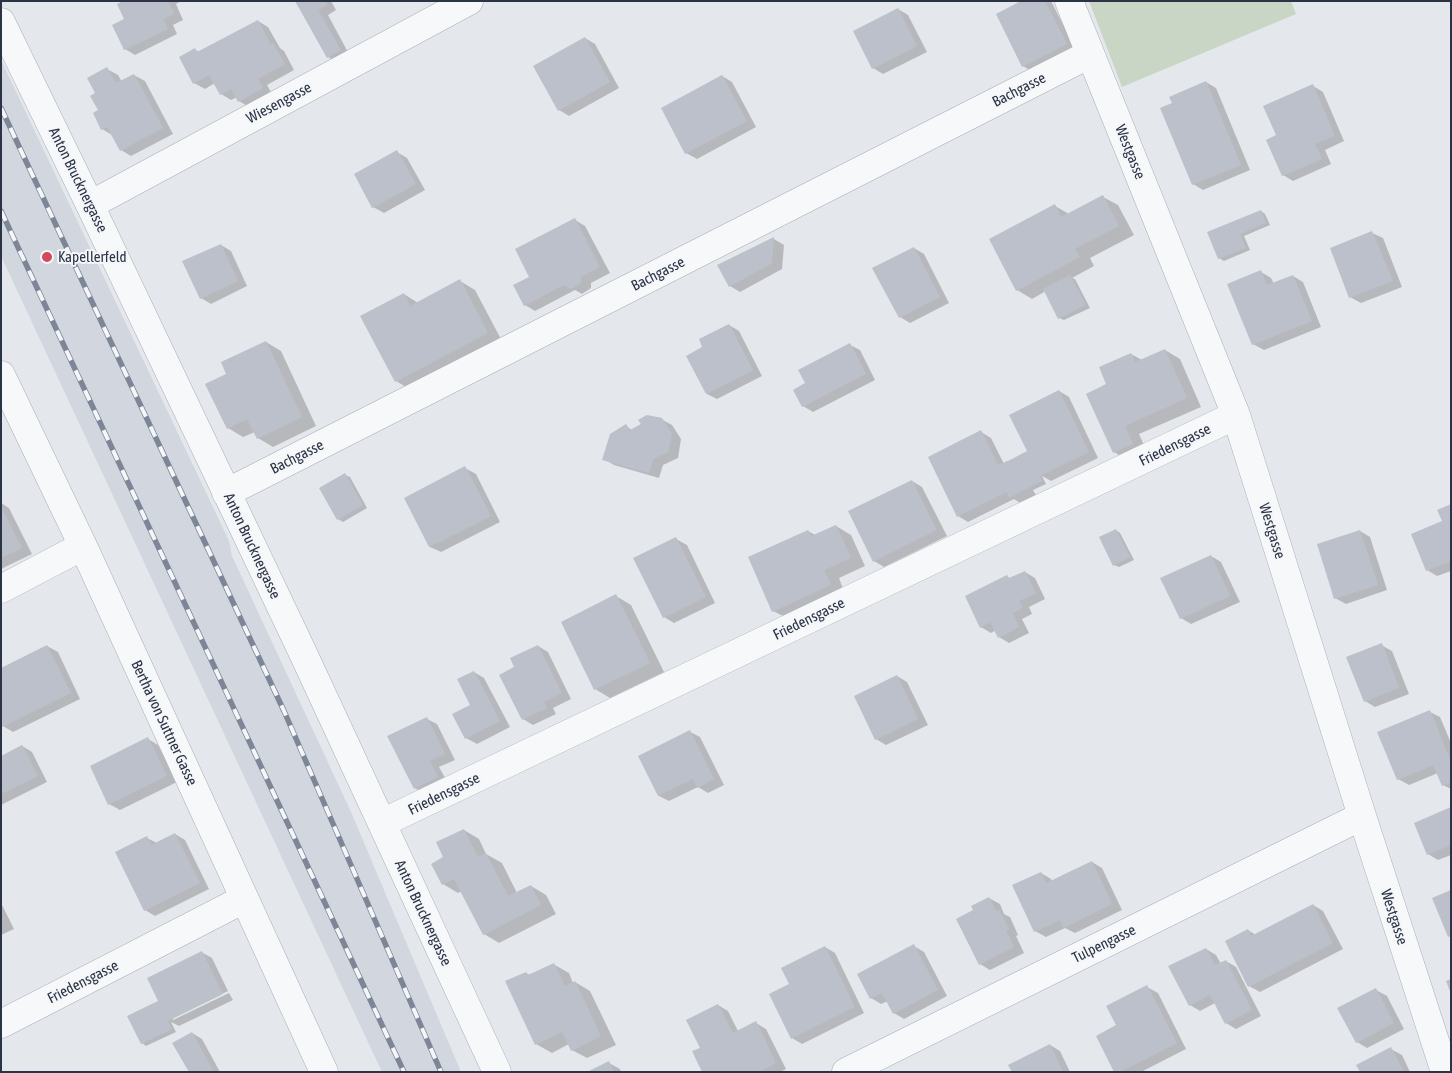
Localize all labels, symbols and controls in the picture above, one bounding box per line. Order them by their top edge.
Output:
street label: Bachgasse [989,69,1049,111]
street label: Wiesengasse [243,78,315,128]
street label: Westgasse [1111,122,1149,182]
street label: Anton Brucknergasse [45,125,111,235]
place label: Kapellerfeld [58,248,127,266]
marker: Kapellerfeld [40,250,54,264]
street label: Bachgasse [628,253,688,295]
street label: Friedensgasse [1136,420,1214,470]
street label: Bachgasse [267,436,327,478]
street label: Anton Brucknergasse [220,490,284,602]
street label: Westgasse [1255,501,1289,561]
street label: Friedensgasse [770,594,848,644]
street label: Bertha von Suttner Gasse [127,657,201,789]
street label: Friedensgasse [405,769,483,819]
street label: Anton Brucknergasse [391,857,455,969]
street label: Westgasse [1377,887,1411,947]
street label: Tulpengasse [1069,921,1139,967]
street label: Friedensgasse [44,956,122,1008]

